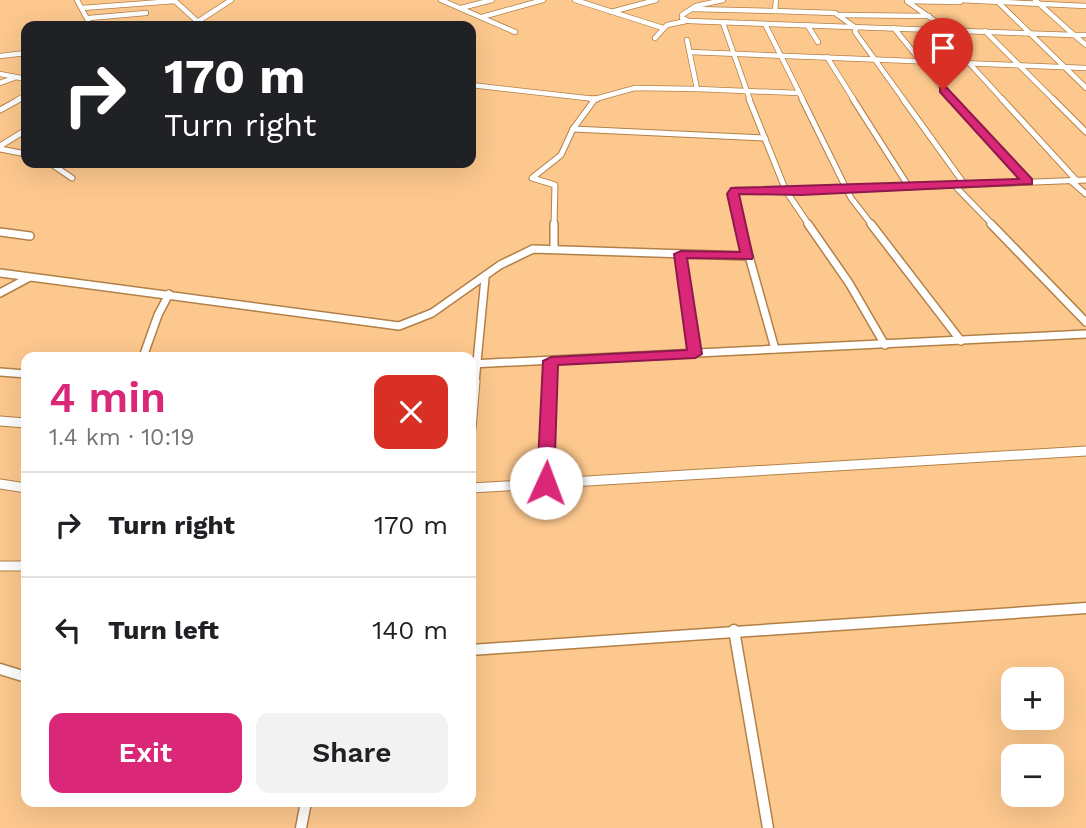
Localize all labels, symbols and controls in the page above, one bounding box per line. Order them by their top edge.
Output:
pin [913,18,973,90]
icon: arrive [924,29,962,67]
text: 170 m [164,47,305,105]
icon: right [49,49,140,140]
text: Turn right [164,106,316,144]
text: 4 min [49,373,166,422]
button: close [374,375,448,449]
text: 1.4 km · 10:19 [49,424,194,451]
position arrow [509,446,583,520]
icon: right [49,506,87,544]
text: Turn right [108,510,235,540]
text: 170 m [374,510,448,540]
icon: left [49,611,87,649]
text: Turn left [108,615,219,645]
text: 140 m [372,615,448,645]
map controls [1001,667,1064,807]
button: + [1001,667,1064,730]
button: Exit [49,713,242,793]
button: Share [256,713,448,793]
button: − [1001,744,1064,807]

